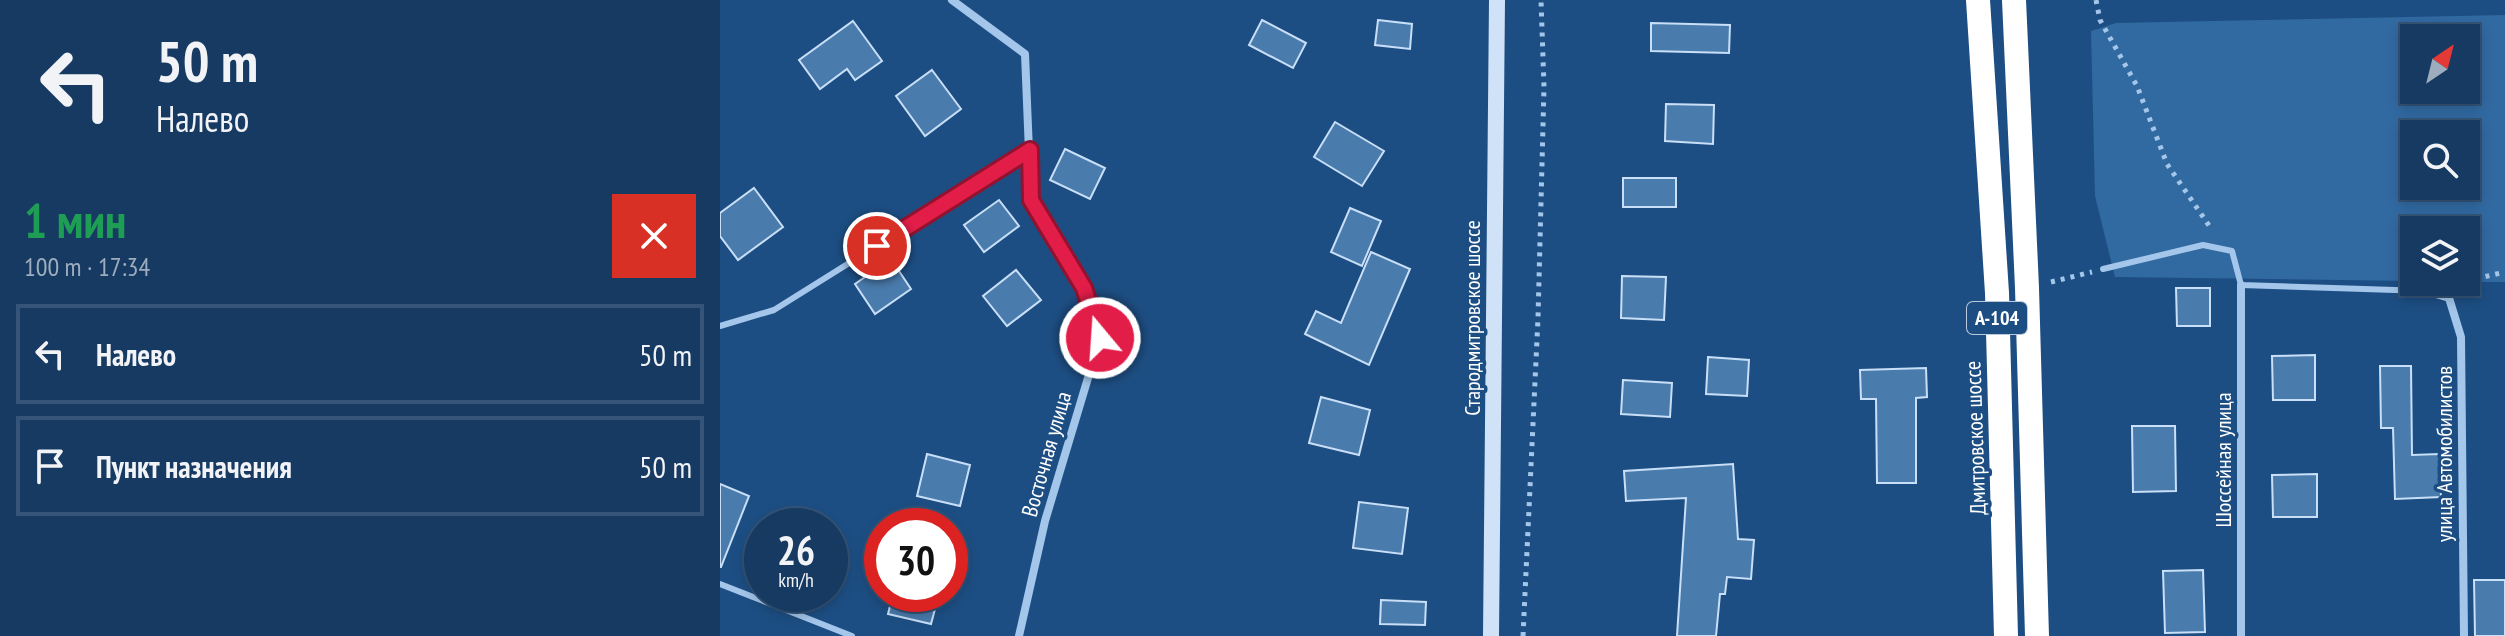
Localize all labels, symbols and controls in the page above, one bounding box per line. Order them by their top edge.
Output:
north arrow [2400,24,2480,104]
map controls [2400,24,2480,296]
text: 50 m [156,25,258,97]
icon: left [24,32,128,136]
text: Налево [156,95,249,142]
button: search [2400,120,2480,200]
text: 1 мин [24,189,126,251]
button: close [612,194,696,278]
pin [843,212,911,280]
button: layers [2400,216,2480,296]
street label: Стародмитровское шоссе [1458,220,1486,416]
icon: arrive [855,224,899,268]
text: 100 m · 17:34 [24,250,150,283]
position arrow [1058,296,1142,380]
road number: А-104 [1967,302,2027,334]
icon: left [28,332,72,376]
text: Налево [96,335,176,374]
text: 50 m [639,335,692,374]
street label: Дмитровское шоссе [1958,361,1992,515]
street label: улица Автомобилистов [2430,366,2458,542]
street label: Восточная улица [1015,388,1077,520]
street label: Шоссейная улица [2209,392,2237,528]
icon: arrive [28,444,72,488]
text: Пункт назначения [96,447,292,486]
text: 50 m [639,447,692,486]
speed limit sign: 30 [864,508,968,612]
text: 26 [777,524,815,576]
text: km/h [778,567,814,593]

